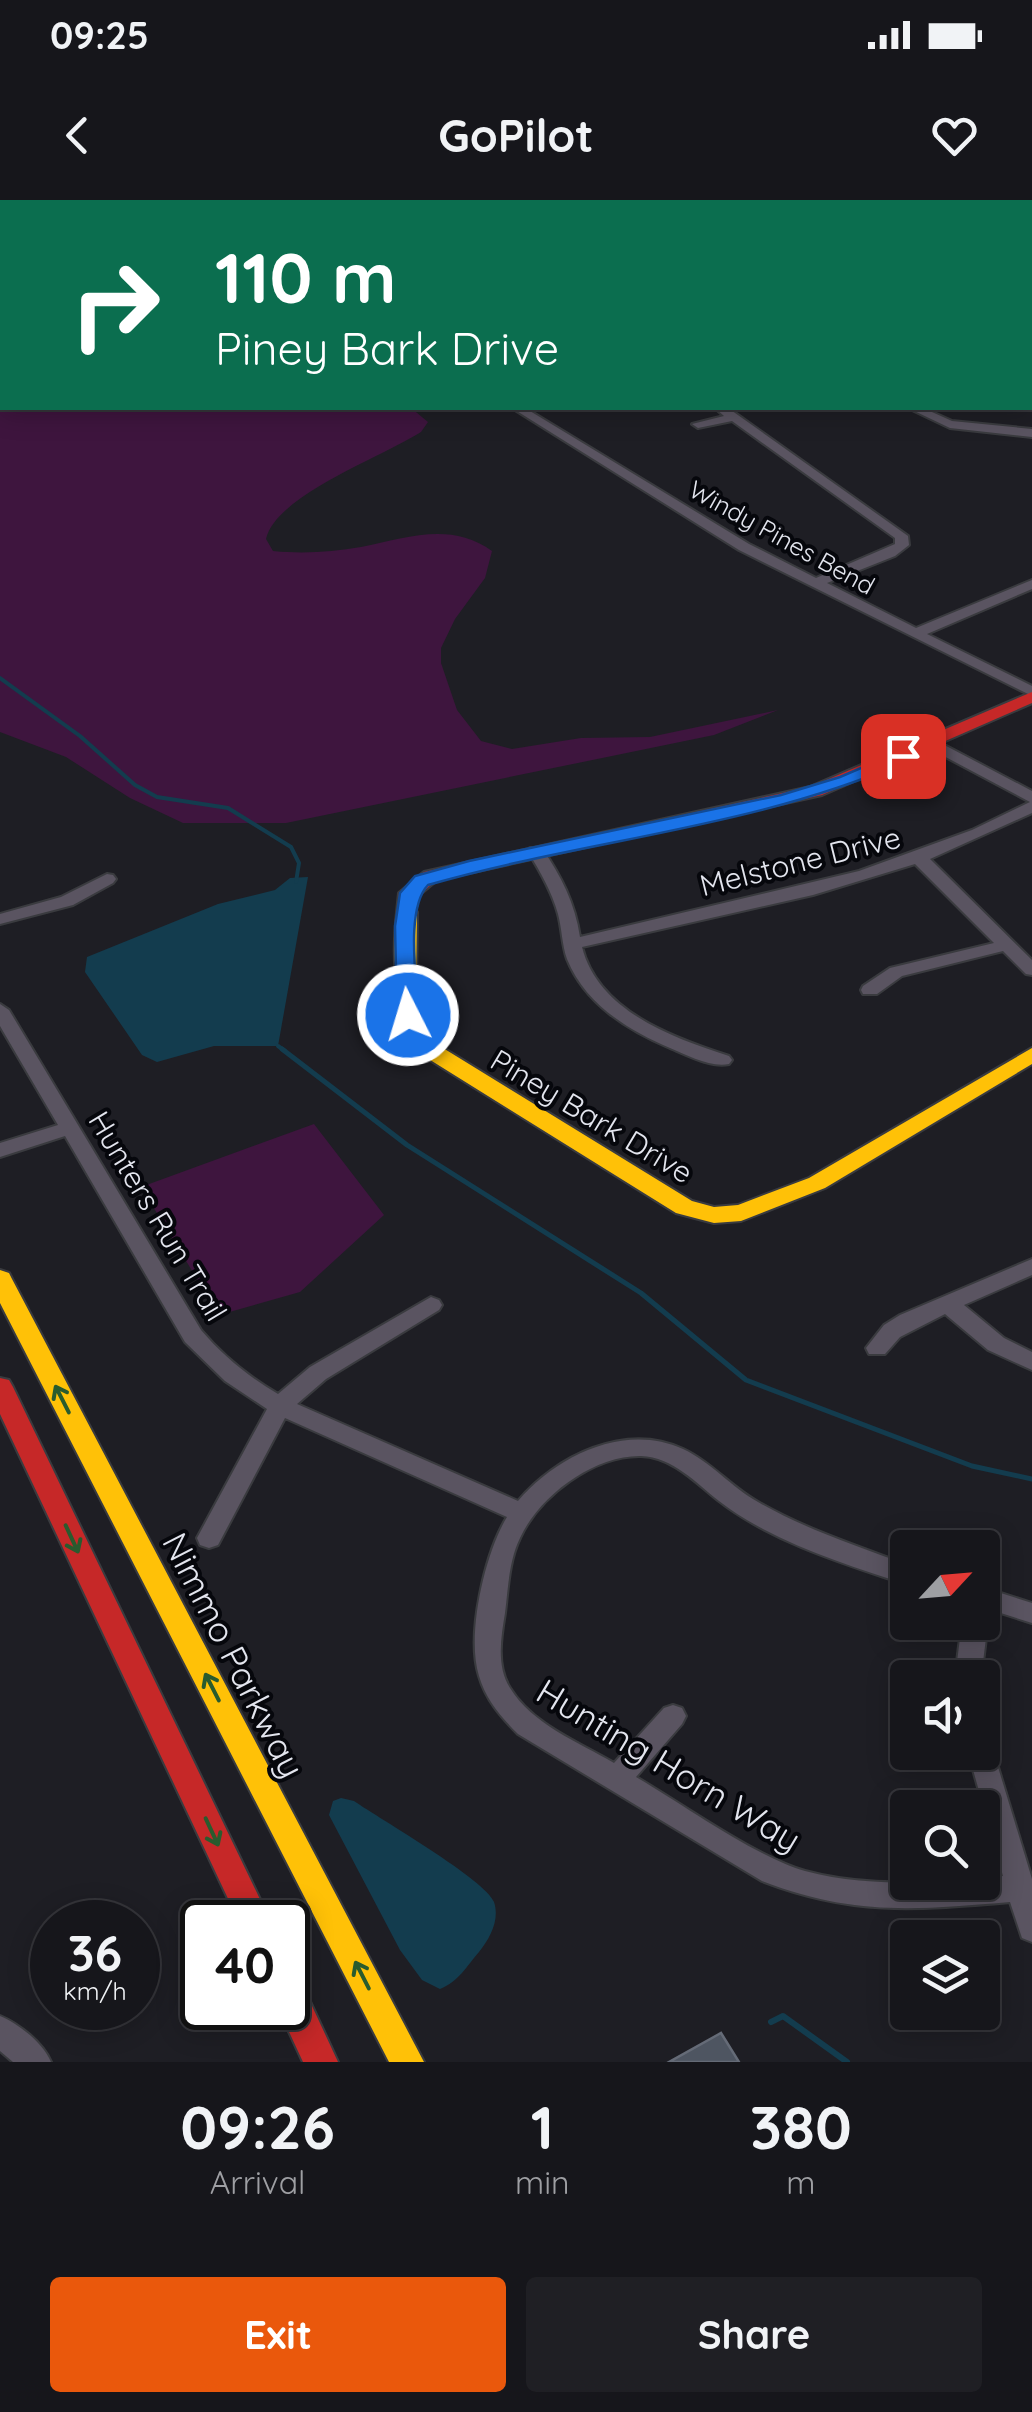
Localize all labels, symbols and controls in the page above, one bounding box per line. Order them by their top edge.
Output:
text: 09:25 [50,11,149,59]
text: GoPilot [438,107,594,163]
icon: back [50,108,105,163]
icon: heart [927,108,982,163]
text: 110 m [215,233,397,321]
icon: right [50,240,180,370]
text: Piney Bark Drive [215,320,559,376]
street label: Windy Pines Bend [684,473,880,601]
pin [861,714,946,799]
icon: arrive [876,729,931,784]
street label: Melstone Drive [696,818,904,904]
position arrow [356,963,460,1067]
street label: Piney Bark Drive [484,1041,700,1191]
street label: Hunters Run Trail [80,1104,236,1328]
one-way arrow [52,1384,71,1414]
one-way arrow [64,1523,83,1553]
street label: Nimmo Parkway [153,1525,315,1785]
north arrow [890,1530,1000,1640]
map controls [890,1530,1000,2030]
button: sound [890,1660,1000,1770]
street label: Hunting Horn Way [529,1669,809,1861]
one-way arrow [202,1673,221,1703]
button: search [890,1790,1000,1900]
one-way arrow [203,1816,222,1846]
speed limit sign: 40 [180,1900,310,2030]
button: layers [890,1920,1000,2030]
text: 36 [68,1921,122,1984]
one-way arrow [352,1961,371,1991]
text: km/h [63,1975,127,2006]
text: 09:26 [180,2089,335,2164]
text: 1 [531,2089,554,2164]
text: 380 [750,2089,852,2164]
text: Arrival [210,2162,305,2202]
text: min [515,2162,570,2202]
text: m [786,2162,815,2202]
button: Exit [50,2277,506,2392]
button: Share [526,2277,982,2392]

